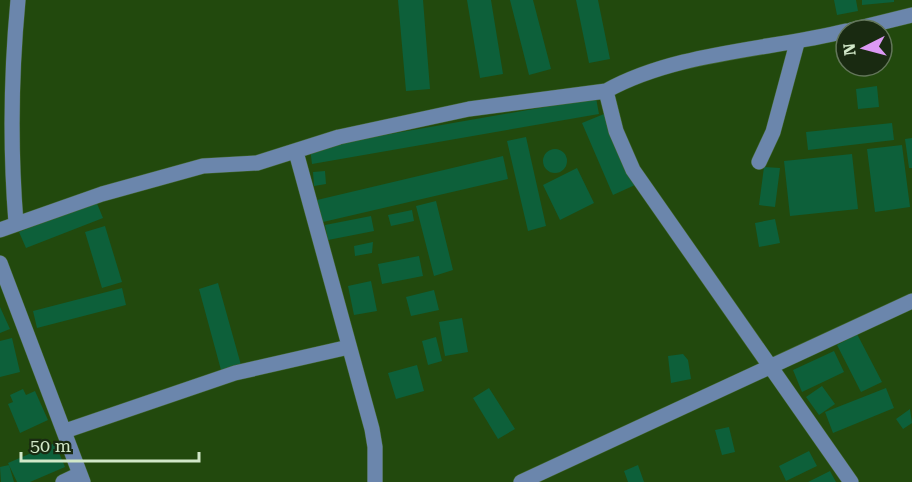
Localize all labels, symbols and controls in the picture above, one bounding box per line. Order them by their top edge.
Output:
north arrow [834,18,894,78]
text: N [839,42,860,57]
scale bar [21,425,200,463]
text: 50 m [30,435,71,456]

